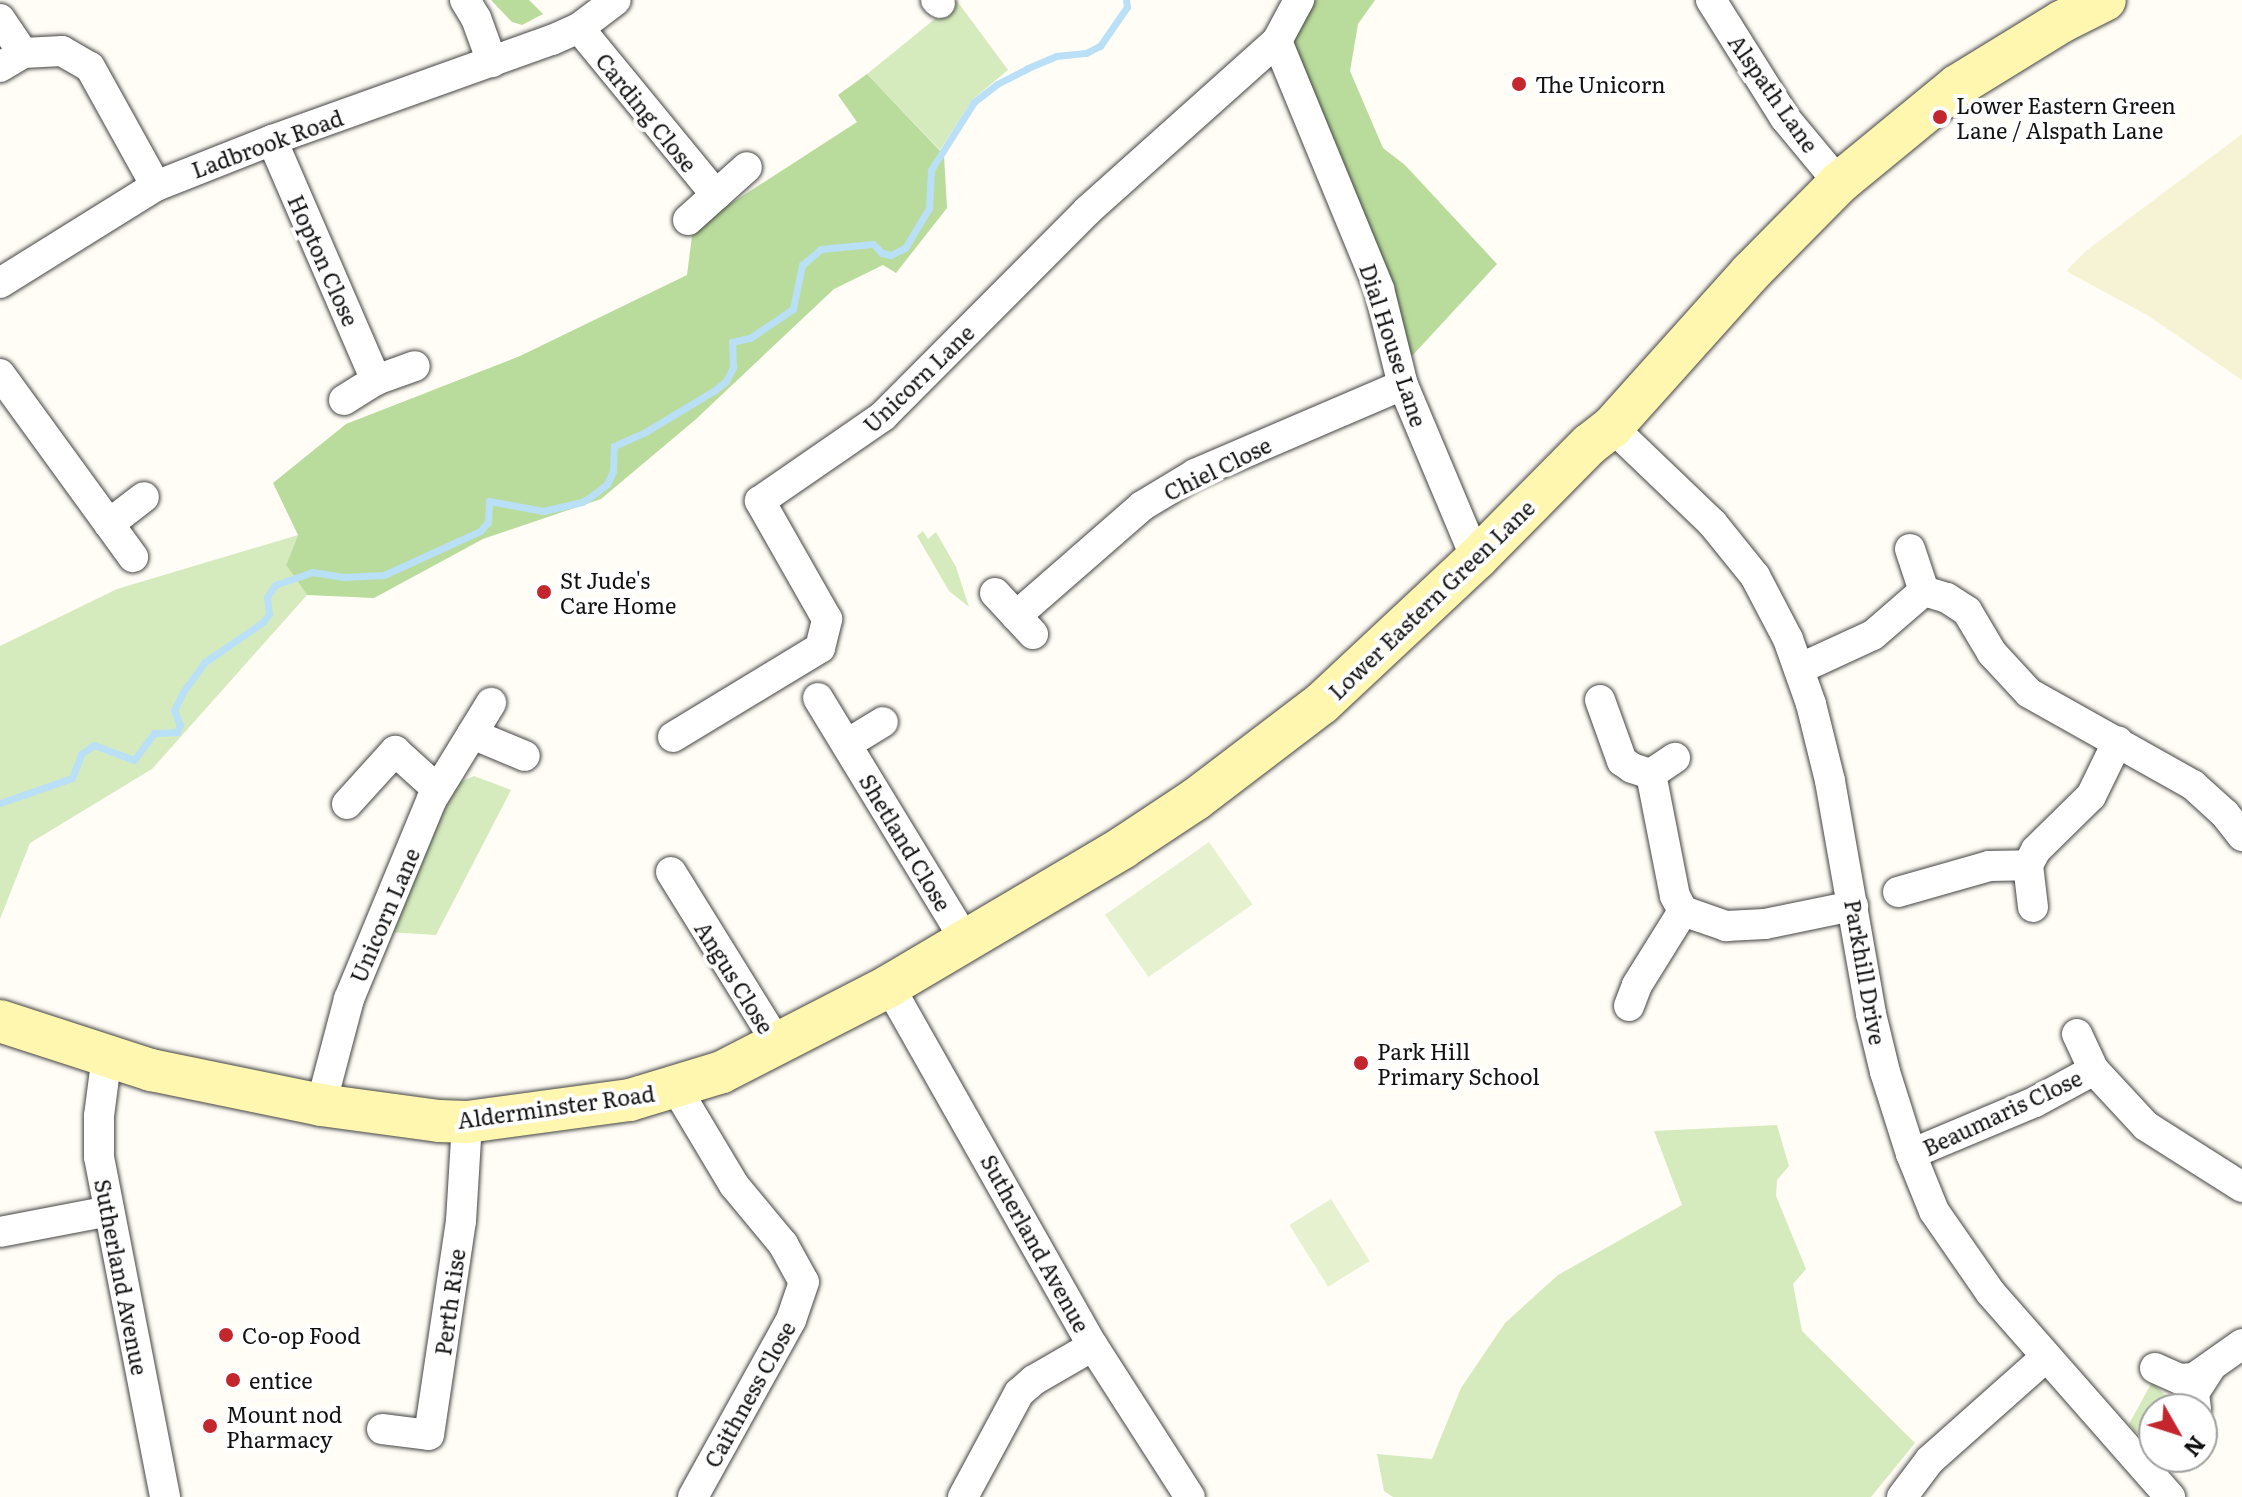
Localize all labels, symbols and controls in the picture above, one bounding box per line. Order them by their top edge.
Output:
street label: Alspath Lane [1724,29,1824,157]
street label: Carding Close [591,47,703,177]
place label: The Unicorn [1535,71,1666,97]
marker: The Unicorn [1510,75,1528,93]
place label: Lower Eastern Green Lane / Alspath Lane [1956,91,2176,142]
street label: Ladbrook Road [188,103,346,183]
marker: Lower Eastern Green Lane / Alspath Lane [1931,108,1949,126]
street label: Hopton Close [283,190,365,330]
street label: Dial House Lane [1355,260,1433,430]
street label: Unicorn Lane [857,319,979,437]
street label: Chiel Close [1159,431,1275,505]
street label: Lower Eastern Green Lane [1323,494,1539,704]
place label: St Jude's Care Home [560,566,676,618]
marker: St Jude's Care Home [535,583,553,601]
street label: Shetland Close [855,769,957,915]
street label: Unicorn Lane [344,844,424,986]
street label: Parkhill Drive [1840,897,1892,1047]
street label: Angus Close [690,916,780,1038]
place label: Park Hill Primary School [1377,1037,1540,1088]
marker: Park Hill Primary School [1352,1054,1370,1072]
street label: Beaumaris Close [1918,1064,2086,1160]
street label: Alderminster Road [456,1079,656,1133]
street label: Sutherland Avenue [976,1149,1096,1337]
street label: Sutherland Avenue [90,1177,154,1377]
street label: Perth Rise [428,1247,470,1357]
street label: Caithness Close [698,1316,800,1472]
place label: Co-op Food [242,1322,361,1348]
marker: Co-op Food [217,1326,235,1344]
place label: entice [249,1367,313,1393]
marker: entice [224,1371,242,1389]
north arrow [2138,1393,2218,1473]
place label: Mount nod Pharmacy [226,1400,342,1452]
marker: Mount nod Pharmacy [201,1417,219,1435]
text: N [2177,1430,2214,1465]

